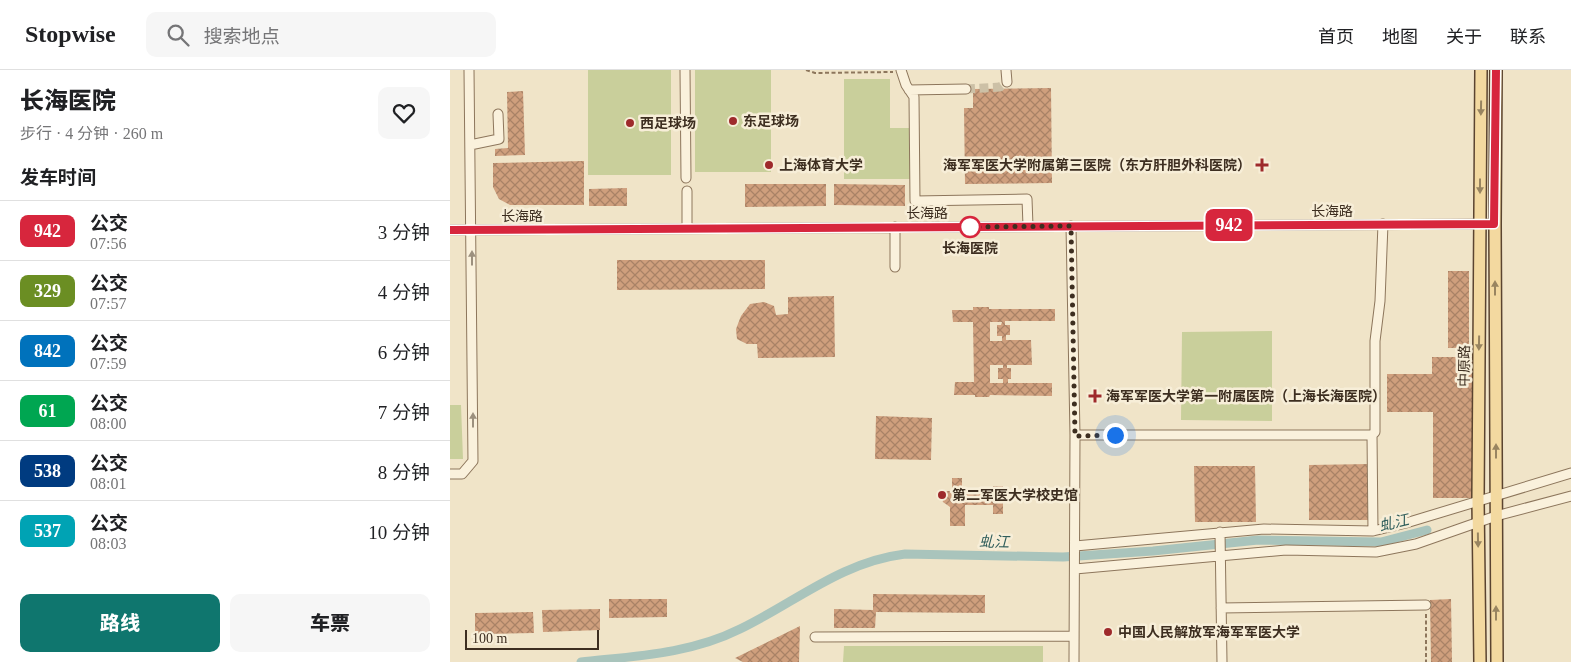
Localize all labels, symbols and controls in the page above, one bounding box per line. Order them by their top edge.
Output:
search box [146,12,496,57]
text: Stopwise [25,21,116,47]
icon: search [164,21,192,49]
text: 搜索地点 [204,26,280,47]
text: 首页 [1318,27,1354,47]
text: 地图 [1382,27,1418,47]
text: 关于 [1446,27,1482,47]
text: 联系 [1510,27,1546,47]
button: heart [378,87,430,139]
text: 长海医院 [20,88,116,114]
one-way arrow [1476,101,1484,117]
place label: 东足球场 [743,114,799,129]
marker: 东足球场 [727,115,739,127]
place label: 西足球场 [640,116,696,131]
marker: 西足球场 [624,117,636,129]
text: 步行 · 4 分钟 · 260 m [20,125,163,142]
place label: 海军军医大学附属第三医院（东方肝胆外科医院） [943,157,1251,173]
place label: 上海体育大学 [779,158,863,173]
marker: 海军军医大学附属第三医院（东方肝胆外科医院） [1255,158,1269,172]
marker: 上海体育大学 [763,159,775,171]
text: 发车时间 [20,167,96,188]
one-way arrow [1476,178,1484,194]
street label: 长海路 [1311,204,1353,219]
street label: 长海路 [906,206,948,221]
street label: 长海路 [501,209,543,224]
line badge: 942 [1200,209,1258,241]
text: 公交 [90,213,128,234]
text: 942 [1216,215,1243,235]
marker: 长海医院 [959,216,981,238]
text: 942 [34,221,61,241]
text: 3 分钟 [378,222,430,243]
text: 07:56 [90,235,126,252]
place label: 长海医院 [942,241,998,256]
one-way arrow [468,250,476,266]
text: 公交 [90,273,128,294]
one-way arrow [1491,280,1499,296]
text: 329 [34,281,61,301]
text: 4 分钟 [378,282,430,303]
text: 07:57 [90,295,126,312]
text: 公交 [90,333,128,354]
one-way arrow [1475,335,1483,351]
text: 842 [34,341,61,361]
text: 6 分钟 [378,342,430,363]
street label: 中原路 [1457,345,1472,387]
text: 07:59 [90,355,126,372]
place label: 海军军医大学第一附属医院（上海长海医院） [1106,388,1386,404]
marker: 海军军医大学第一附属医院（上海长海医院） [1088,389,1102,403]
text: 公交 [90,393,128,414]
text: 61 [39,401,57,421]
text: 7 分钟 [378,402,430,423]
one-way arrow [469,412,477,428]
text: 08:00 [90,415,126,432]
your location [1103,423,1128,448]
one-way arrow [1492,443,1500,459]
text: 公交 [90,453,128,474]
text: 538 [34,461,61,481]
text: 8 分钟 [378,462,430,483]
text: 08:01 [90,475,126,492]
place label: 第二军医大学校史馆 [952,487,1078,503]
marker: 第二军医大学校史馆 [936,489,948,501]
water label: 虬江 [1378,511,1412,534]
text: 公交 [90,513,128,534]
text: 537 [34,521,61,541]
text: 10 分钟 [368,522,430,543]
one-way arrow [1474,533,1482,549]
water label: 虬江 [979,534,1011,550]
text: 08:03 [90,535,126,552]
button: 路线 [20,594,220,652]
button: 车票 [230,594,430,652]
one-way arrow [1492,605,1500,621]
place label: 中国人民解放军海军军医大学 [1118,624,1300,640]
marker: 中国人民解放军海军军医大学 [1102,626,1114,638]
scale bar [465,627,599,650]
text: 100 m [472,631,507,646]

